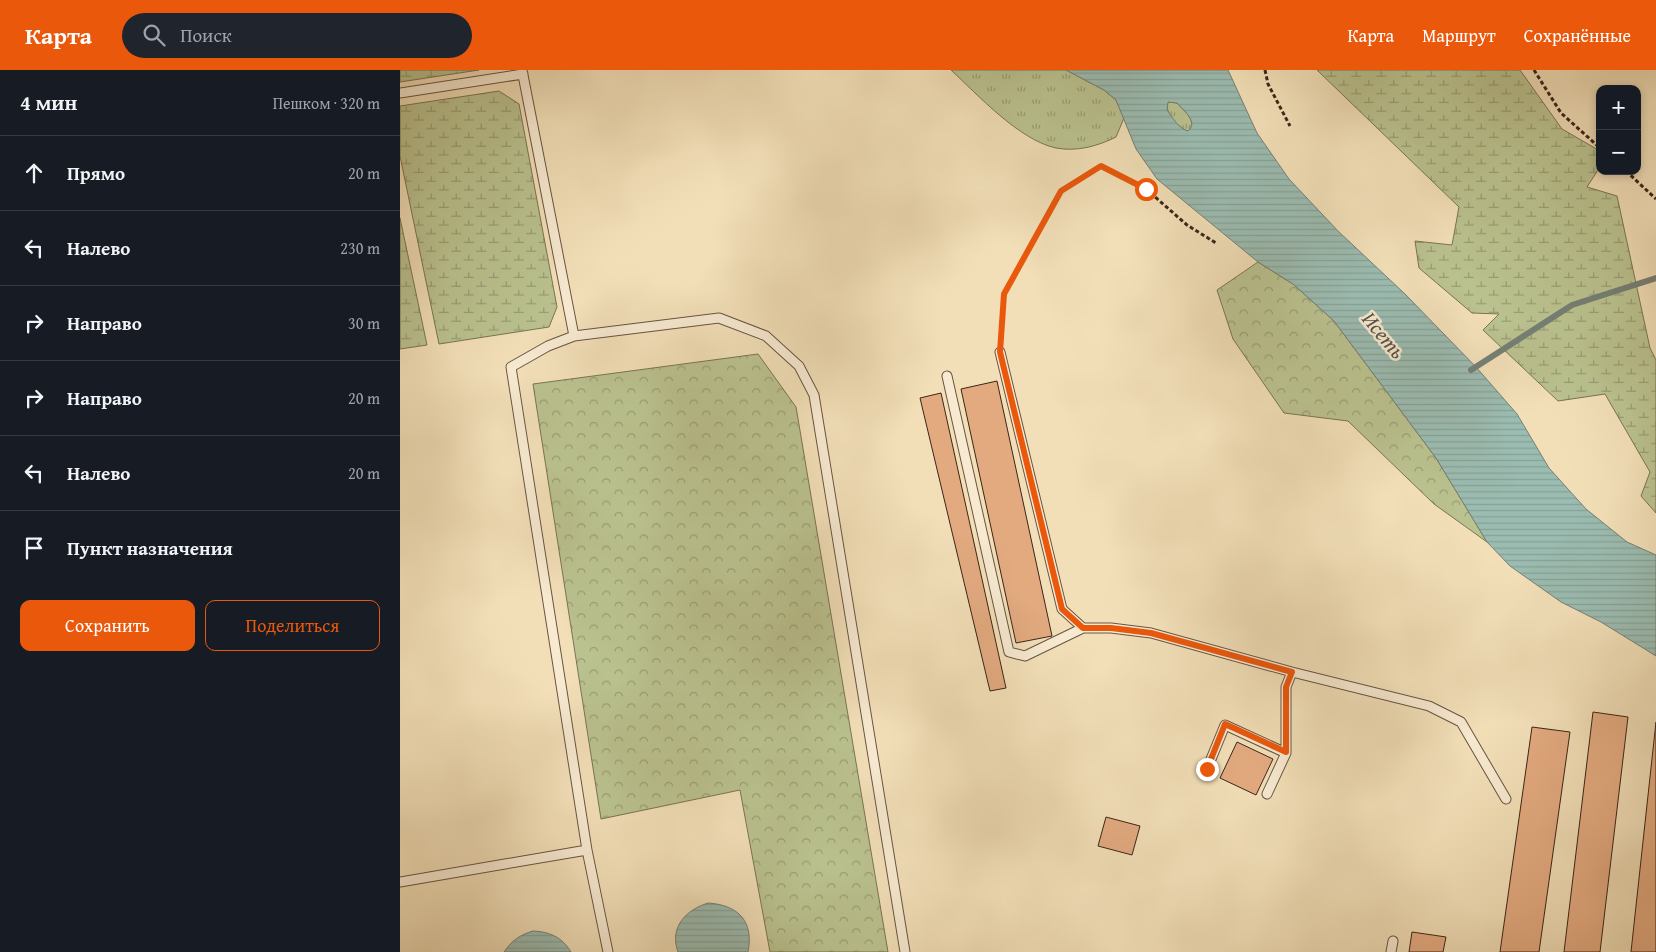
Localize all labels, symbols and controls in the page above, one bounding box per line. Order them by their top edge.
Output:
search box [122,13,472,58]
text: Карта [25,18,92,53]
icon: search [140,21,168,49]
text: Поиск [180,21,232,49]
text: Карта [1348,22,1394,49]
text: Маршрут [1422,22,1496,49]
text: Сохранённые [1524,22,1631,49]
map controls [1596,85,1641,175]
button: + [1596,85,1641,130]
text: 4 мин [20,87,77,118]
text: Пешком · 320 m [273,91,380,115]
button: − [1596,130,1641,175]
icon: ahead [20,159,48,187]
text: Прямо [67,159,125,187]
text: 20 m [348,161,380,185]
route start [1135,178,1158,201]
icon: left [20,234,48,262]
text: Налево [67,234,130,262]
text: 230 m [340,236,380,260]
water label: Исеть [1355,304,1413,366]
icon: right [20,309,48,337]
text: Направо [67,309,142,337]
text: 30 m [348,311,380,335]
icon: right [20,384,48,412]
text: Направо [67,384,142,412]
text: 20 m [348,386,380,410]
icon: left [20,459,48,487]
text: Налево [67,459,130,487]
text: 20 m [348,461,380,485]
icon: arrive [20,534,48,562]
text: Пункт назначения [67,534,233,562]
button: Сохранить [20,600,195,651]
button: Поделиться [205,600,380,651]
route end [1196,758,1219,781]

